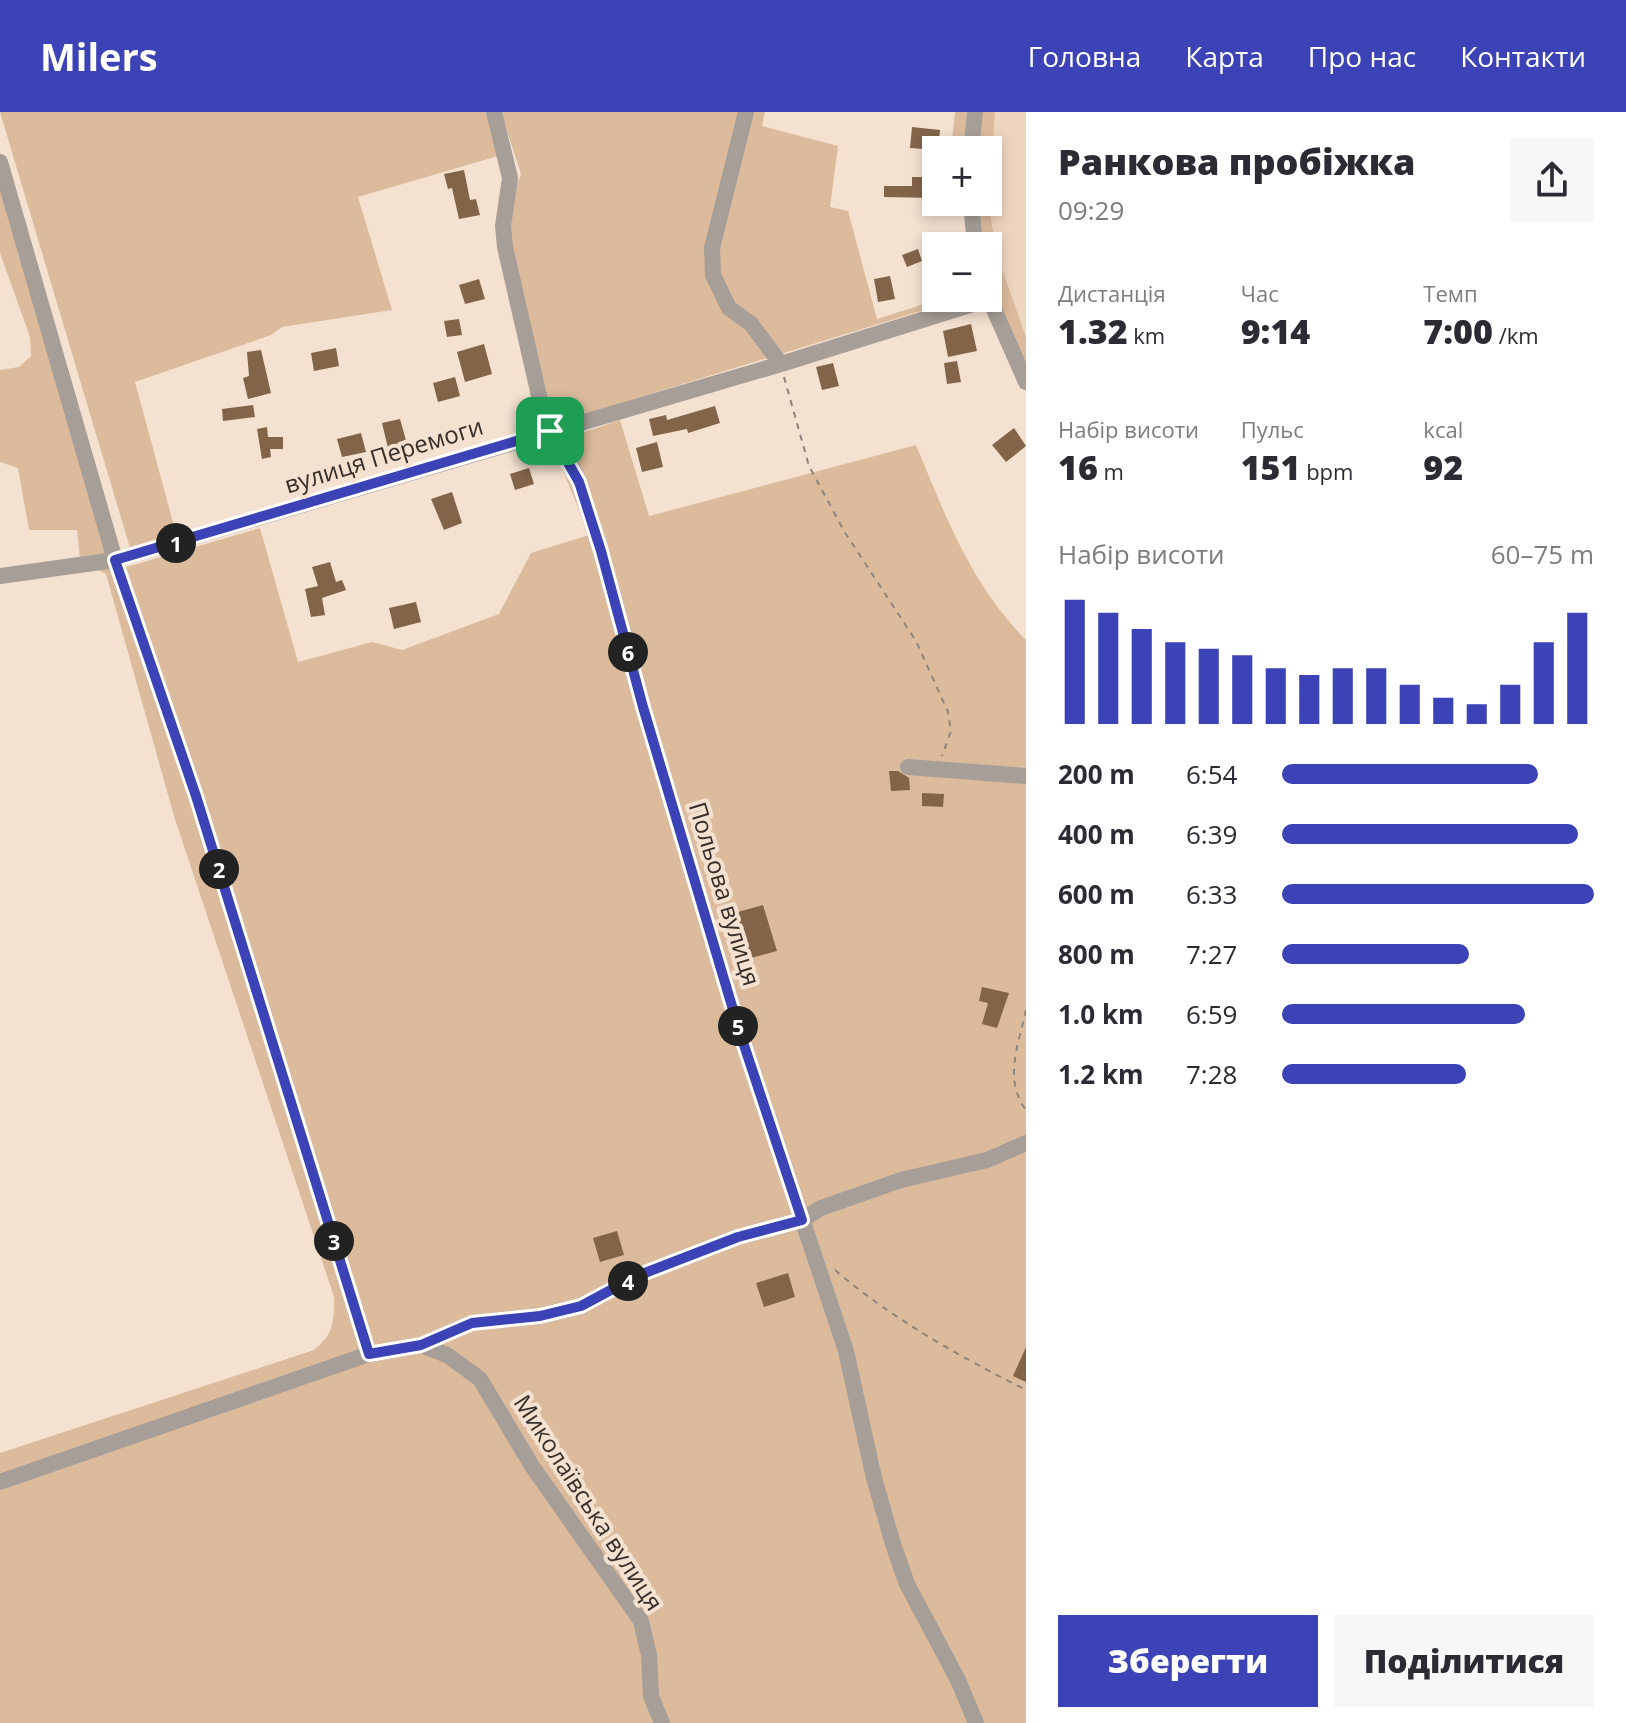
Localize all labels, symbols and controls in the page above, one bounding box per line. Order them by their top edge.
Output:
text: Milers [40,30,158,82]
text: Головна [1028,37,1141,75]
text: Карта [1185,37,1264,75]
text: Про нас [1308,37,1416,75]
text: Контакти [1460,37,1586,75]
map controls [922,136,1002,312]
button: + [922,136,1002,216]
text: Ранкова пробіжка [1058,137,1415,186]
button: share [1510,138,1594,222]
text: 09:29 [1058,192,1124,228]
button: − [922,232,1002,312]
text: Дистанція [1058,278,1166,308]
text: Час [1241,278,1279,308]
text: Темп [1423,278,1478,308]
text: 1.32 [1058,308,1128,354]
text: 9:14 [1241,308,1310,354]
text: 7:00 [1423,308,1493,354]
text: km [1128,320,1165,350]
text: /km [1493,320,1539,350]
pin [516,397,584,465]
street label: вулиця Перемоги [280,409,487,500]
icon: arrive [528,409,572,453]
text: Набір висоти [1058,414,1199,444]
text: Пульс [1241,414,1304,444]
text: kcal [1423,414,1463,444]
text: 16 [1058,444,1098,490]
text: 151 [1241,444,1300,490]
text: 92 [1423,444,1463,490]
text: m [1098,456,1124,486]
text: bpm [1300,456,1353,486]
pin: 1 [156,523,196,563]
text: 1 [170,528,182,558]
text: Набір висоти [1058,536,1225,572]
text: 60–75 m [1491,536,1594,572]
pin: 6 [608,632,648,672]
text: 6 [622,637,634,667]
text: 200 m [1058,756,1135,792]
text: 6:54 [1186,756,1237,792]
street label: Польова вулиця [682,798,769,990]
text: 400 m [1058,816,1135,852]
text: 6:39 [1186,816,1237,852]
pin: 2 [199,849,239,889]
text: 2 [213,854,225,884]
text: 600 m [1058,876,1135,912]
text: 6:33 [1186,876,1237,912]
text: 800 m [1058,936,1135,972]
text: 7:27 [1186,936,1237,972]
text: 1.0 km [1058,996,1144,1032]
text: 6:59 [1186,996,1237,1032]
pin: 5 [718,1006,758,1046]
text: 5 [732,1011,744,1041]
text: 1.2 km [1058,1056,1144,1092]
text: 7:28 [1186,1056,1237,1092]
pin: 3 [314,1221,354,1261]
text: 3 [328,1226,340,1256]
pin: 4 [608,1261,648,1301]
text: 4 [622,1266,634,1296]
street label: Миколаївська вулиця [507,1388,672,1617]
button: Зберегти [1058,1615,1318,1707]
button: Поділитися [1334,1615,1594,1707]

